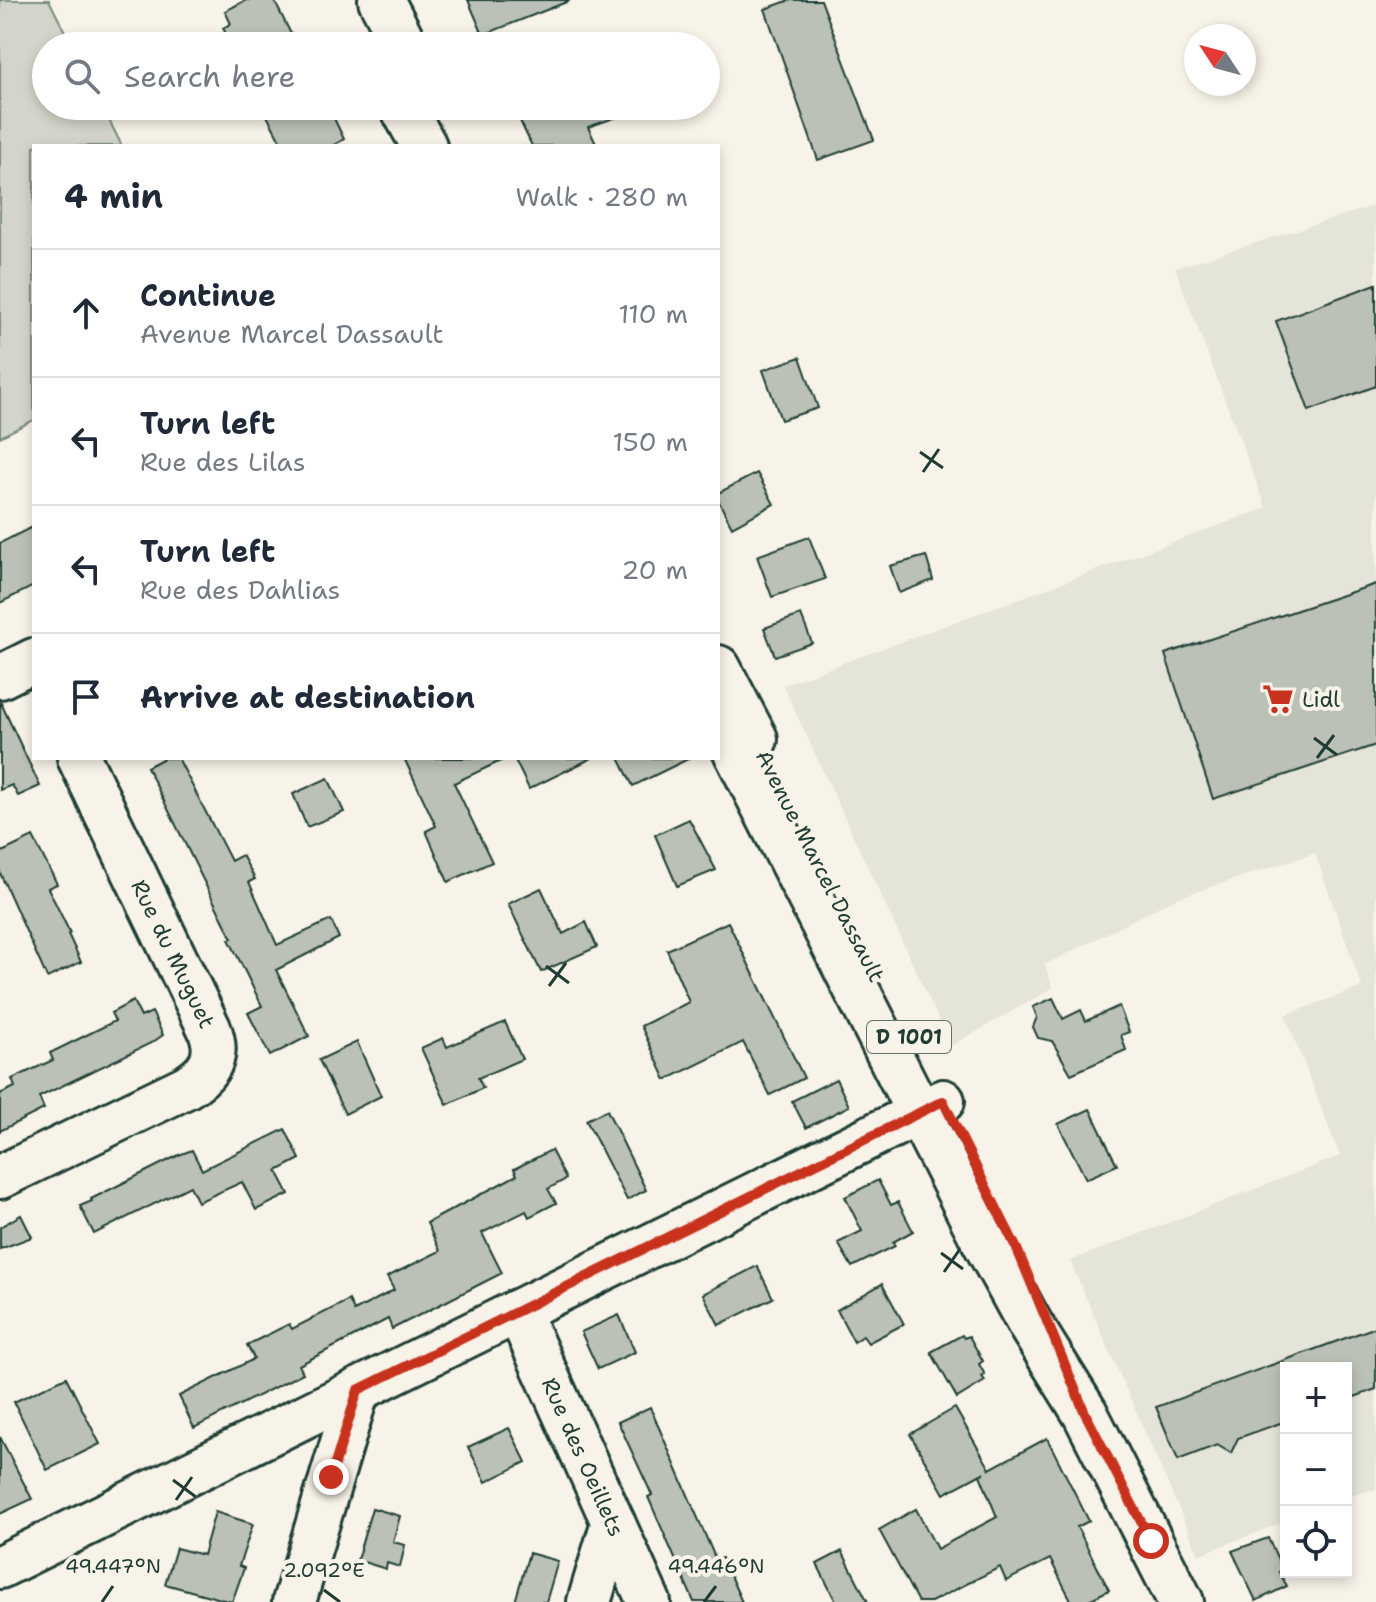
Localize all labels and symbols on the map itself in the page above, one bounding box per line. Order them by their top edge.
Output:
north arrow [1184,24,1256,96]
supermarket icon: Lidl [1261,682,1295,716]
place label: Lidl [1302,685,1340,714]
street label: Avenue Marcel Dassault [749,745,891,987]
street label: Rue du Muguet [124,875,222,1033]
road number: D 1001 [867,1021,951,1053]
street label: Rue des Oeillets [535,1373,631,1541]
route end [313,1459,349,1495]
route start [1133,1523,1169,1559]
text: 49.447°N [65,1553,161,1579]
text: 49.446°N [668,1553,764,1579]
text: 2.092°E [283,1557,365,1583]

